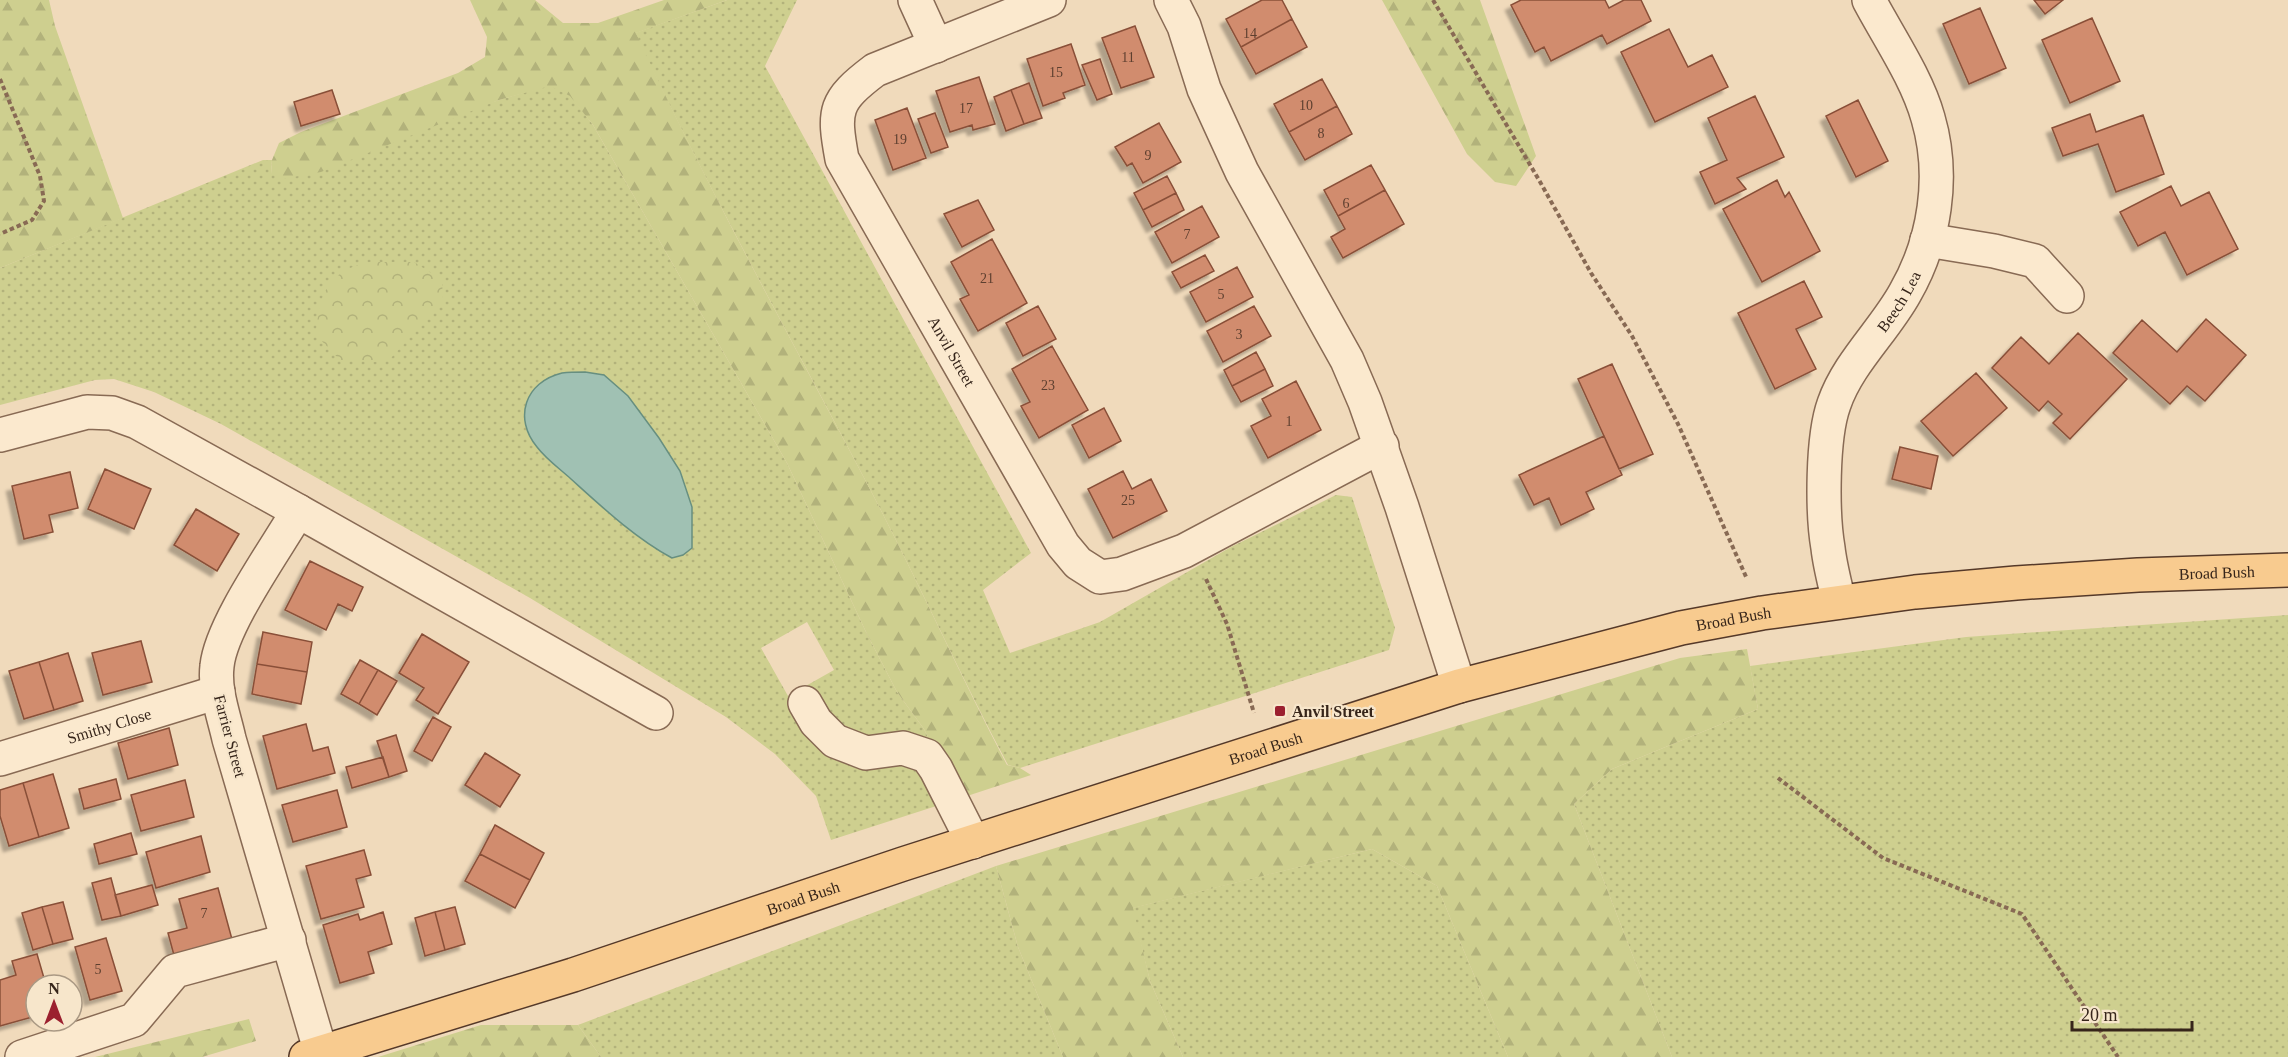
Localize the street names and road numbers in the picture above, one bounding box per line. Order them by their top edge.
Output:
street label: Beech Lea [1873,268,1923,335]
street label: Anvil Street [925,313,979,390]
street label: Broad Bush [2178,563,2255,582]
street label: Broad Bush [1694,603,1772,634]
street label: Farrier Street [211,693,249,780]
street label: Smithy Close [65,705,153,746]
street label: Broad Bush [1227,728,1304,768]
street label: Broad Bush [764,877,842,918]

